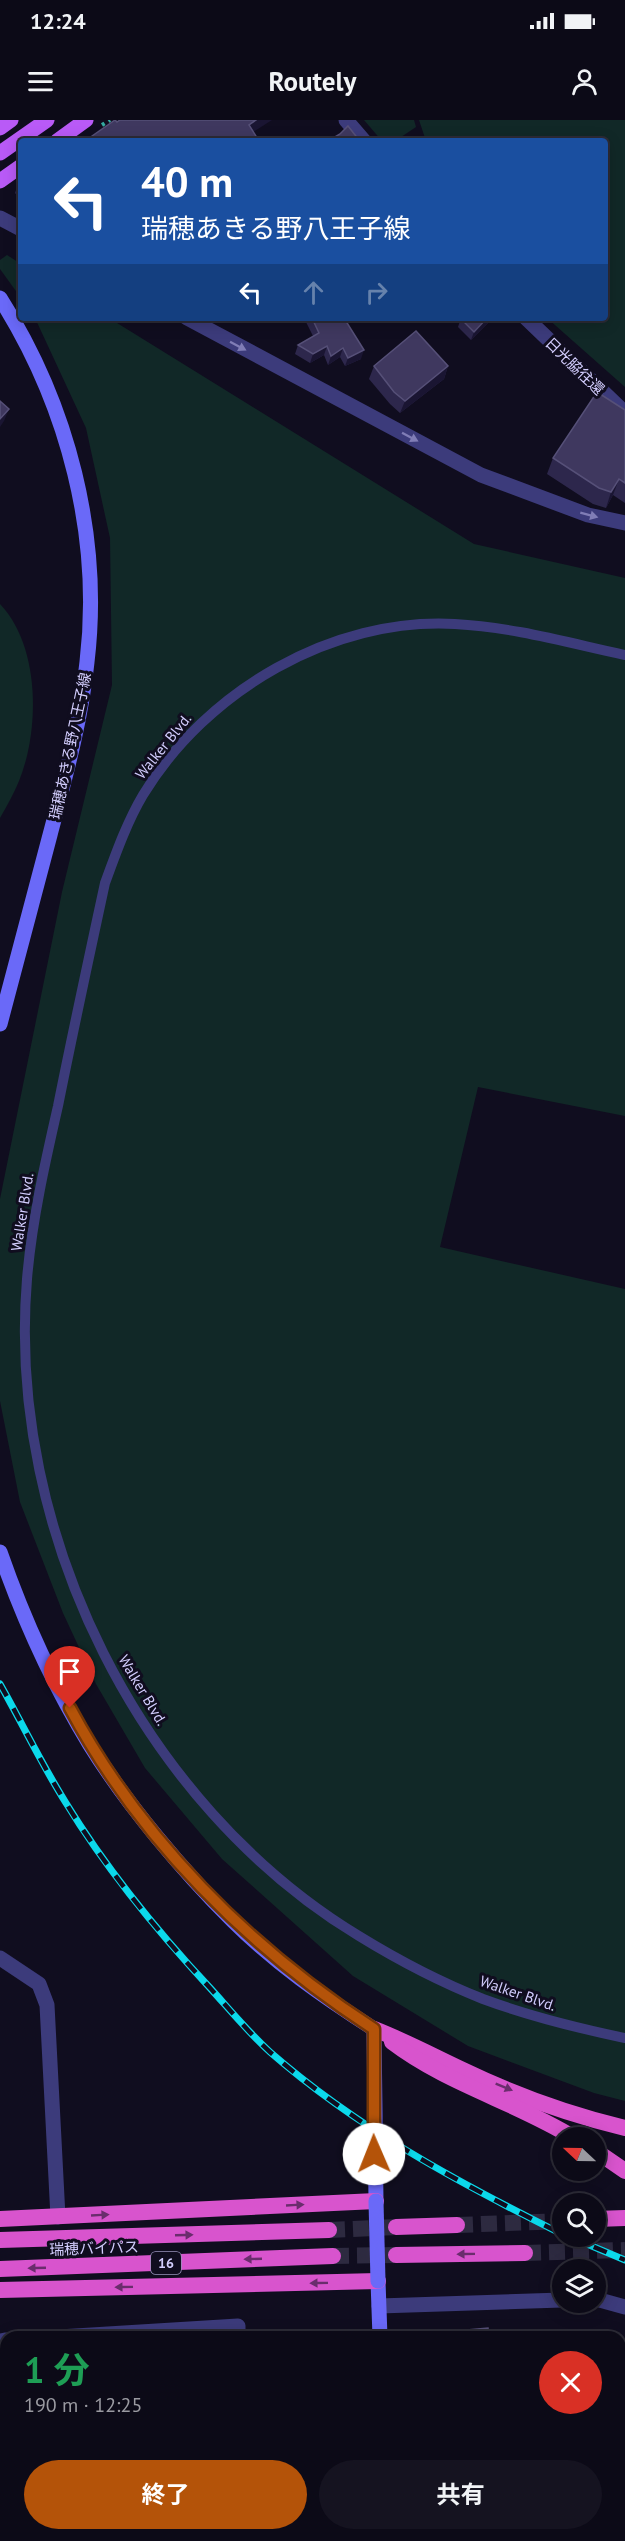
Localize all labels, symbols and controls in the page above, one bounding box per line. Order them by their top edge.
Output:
text: 12:24 [30,7,86,35]
text: Routely [269,64,356,98]
icon: menu [24,65,57,98]
icon: person [568,65,601,98]
text: 40 m [141,154,233,209]
icon: left [42,162,120,240]
text: 瑞穂あきる野八王子線 [141,211,410,245]
icon: left [234,276,267,309]
icon: ahead [297,276,330,309]
icon: right [360,276,393,309]
street label: 日光脇往還 [541,333,609,399]
one-way arrow [230,341,247,351]
one-way arrow [402,433,419,442]
one-way arrow [580,510,598,520]
street label: 瑞穂あきる野八王子線 [45,671,95,821]
street label: Walker Blvd. [131,709,195,783]
street label: Walker Blvd. [6,1171,38,1253]
pin [44,1646,95,1708]
street label: Walker Blvd. [115,1651,171,1729]
icon: arrive [53,1655,86,1688]
street label: Walker Blvd. [478,1971,558,2015]
one-way arrow [495,2082,513,2092]
position arrow [342,2122,406,2186]
north arrow [552,2127,606,2181]
map controls [552,2127,606,2313]
button: search [552,2193,606,2247]
one-way arrow [286,2200,305,2209]
one-way arrow [91,2210,110,2219]
one-way arrow [175,2230,194,2239]
street label: 瑞穂バイパス [49,2237,139,2259]
one-way arrow [457,2249,476,2259]
road number: 16 [151,2252,181,2274]
one-way arrow [244,2255,263,2264]
button: layers [552,2259,606,2313]
one-way arrow [28,2263,47,2272]
one-way arrow [310,2278,329,2287]
one-way arrow [115,2283,134,2292]
text: 1 分 [24,2346,90,2393]
button: close [539,2351,602,2414]
text: 190 m · 12:25 [24,2392,142,2418]
button: 終了 [24,2460,307,2529]
button: 共有 [319,2460,602,2529]

